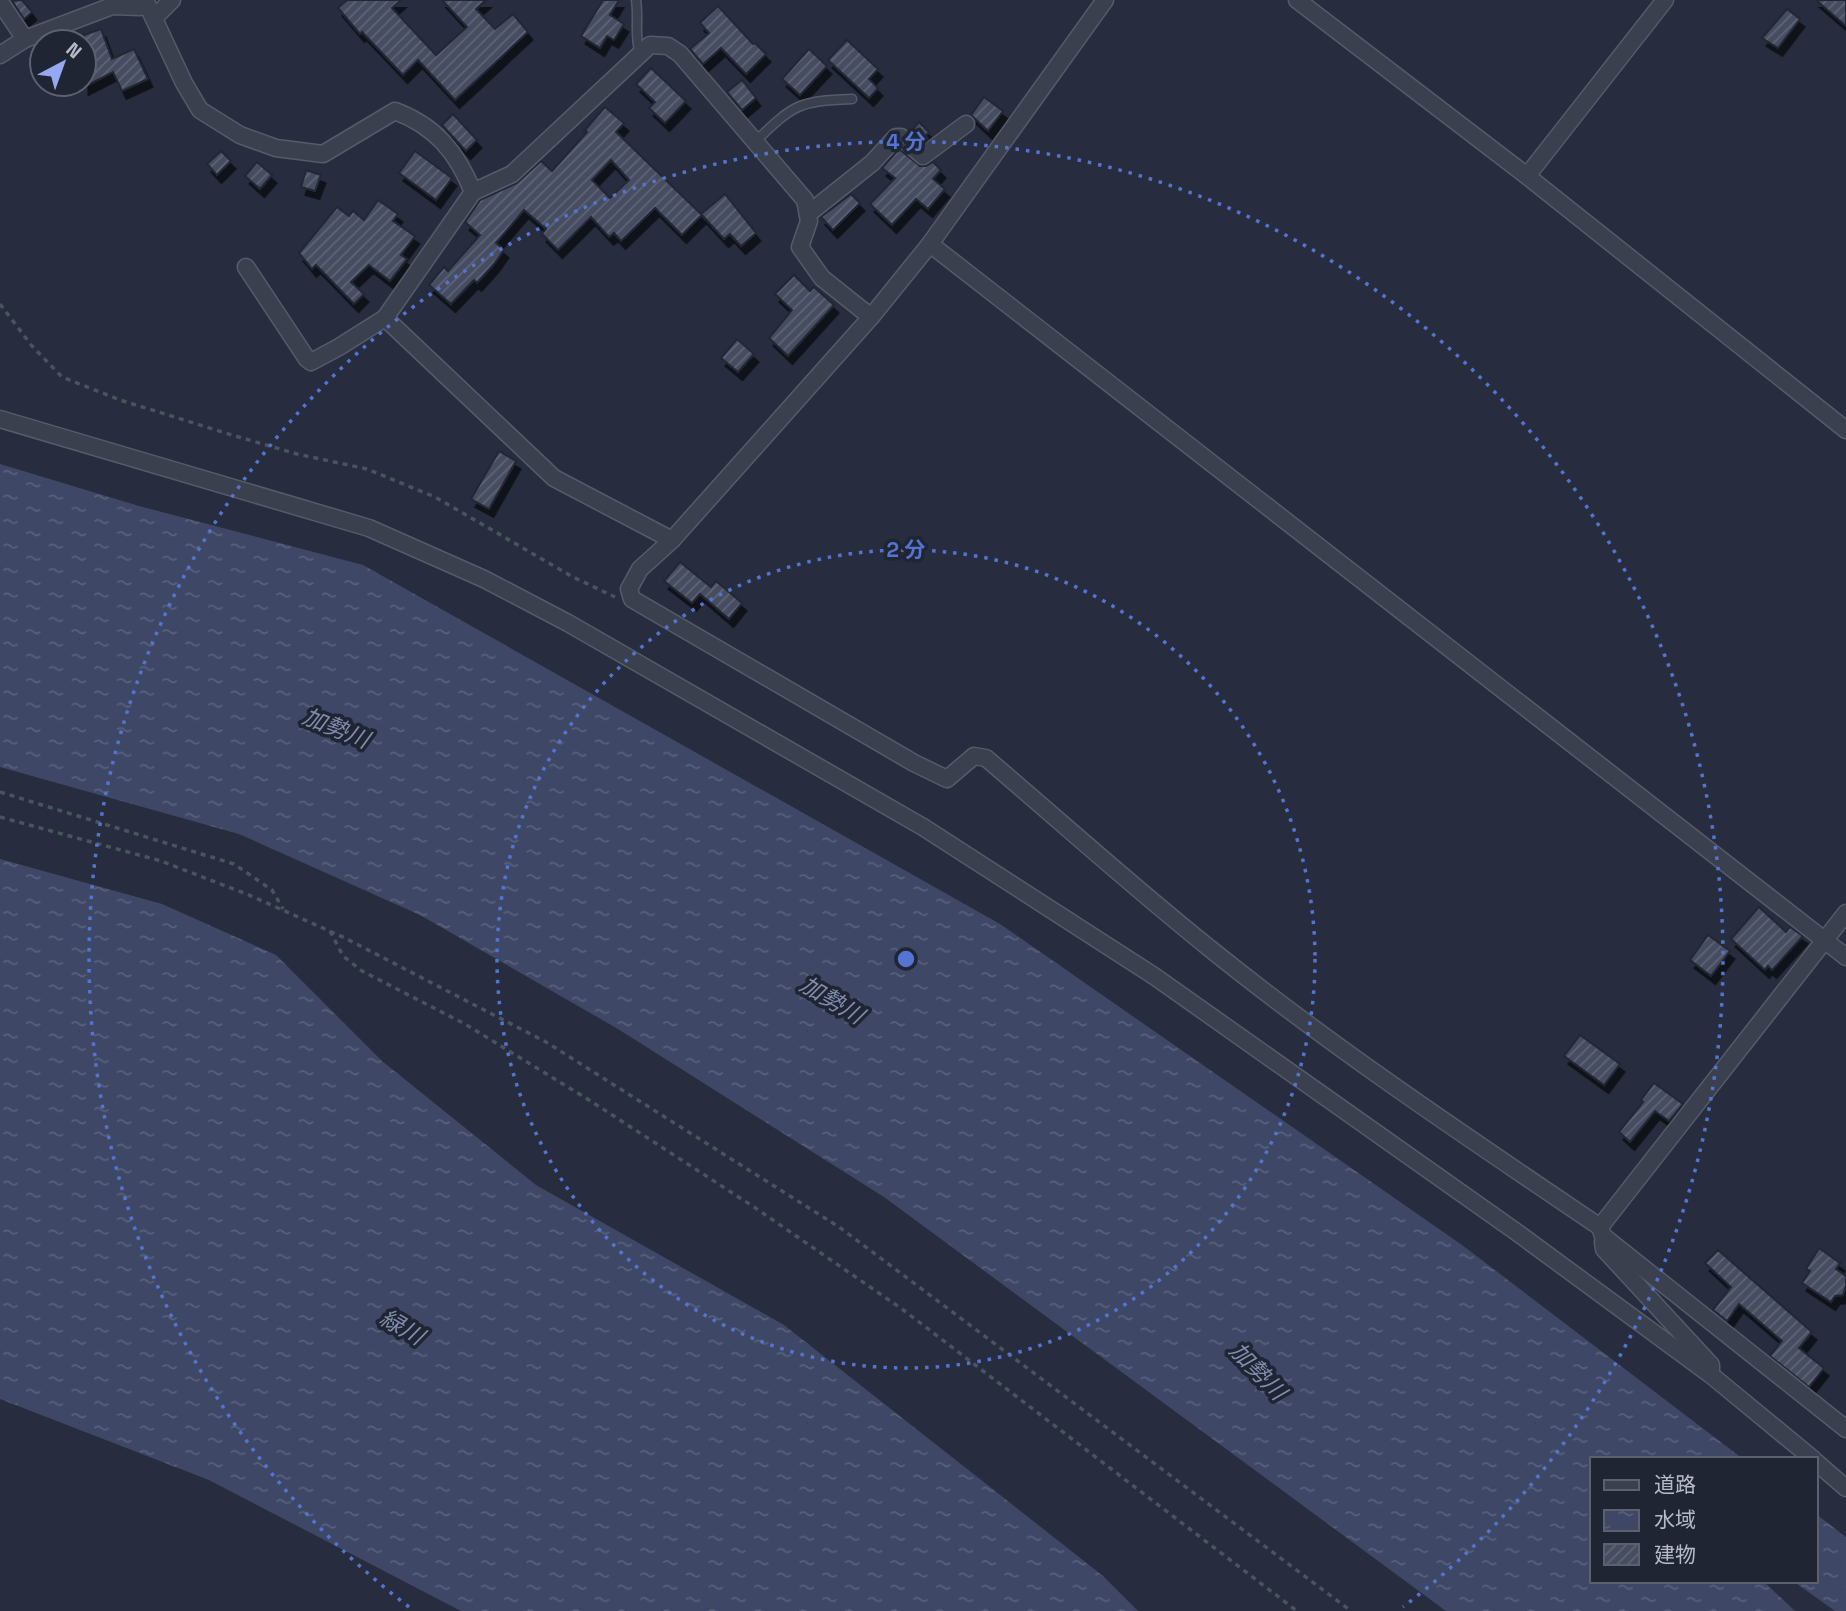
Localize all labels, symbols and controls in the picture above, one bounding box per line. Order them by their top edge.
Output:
north arrow [28,28,98,98]
text: N [61,37,87,64]
text: 4 分 [886,128,926,155]
text: 2 分 [887,536,925,563]
water label: 加勢川 [298,701,376,756]
centre of rings [894,947,918,971]
water label: 加勢川 [795,969,872,1032]
water label: 緑川 [375,1303,432,1353]
water label: 加勢川 [1223,1336,1295,1408]
legend [1590,1457,1818,1583]
text: 道路 [1654,1471,1696,1498]
text: 水域 [1654,1506,1696,1533]
text: 建物 [1654,1541,1696,1568]

